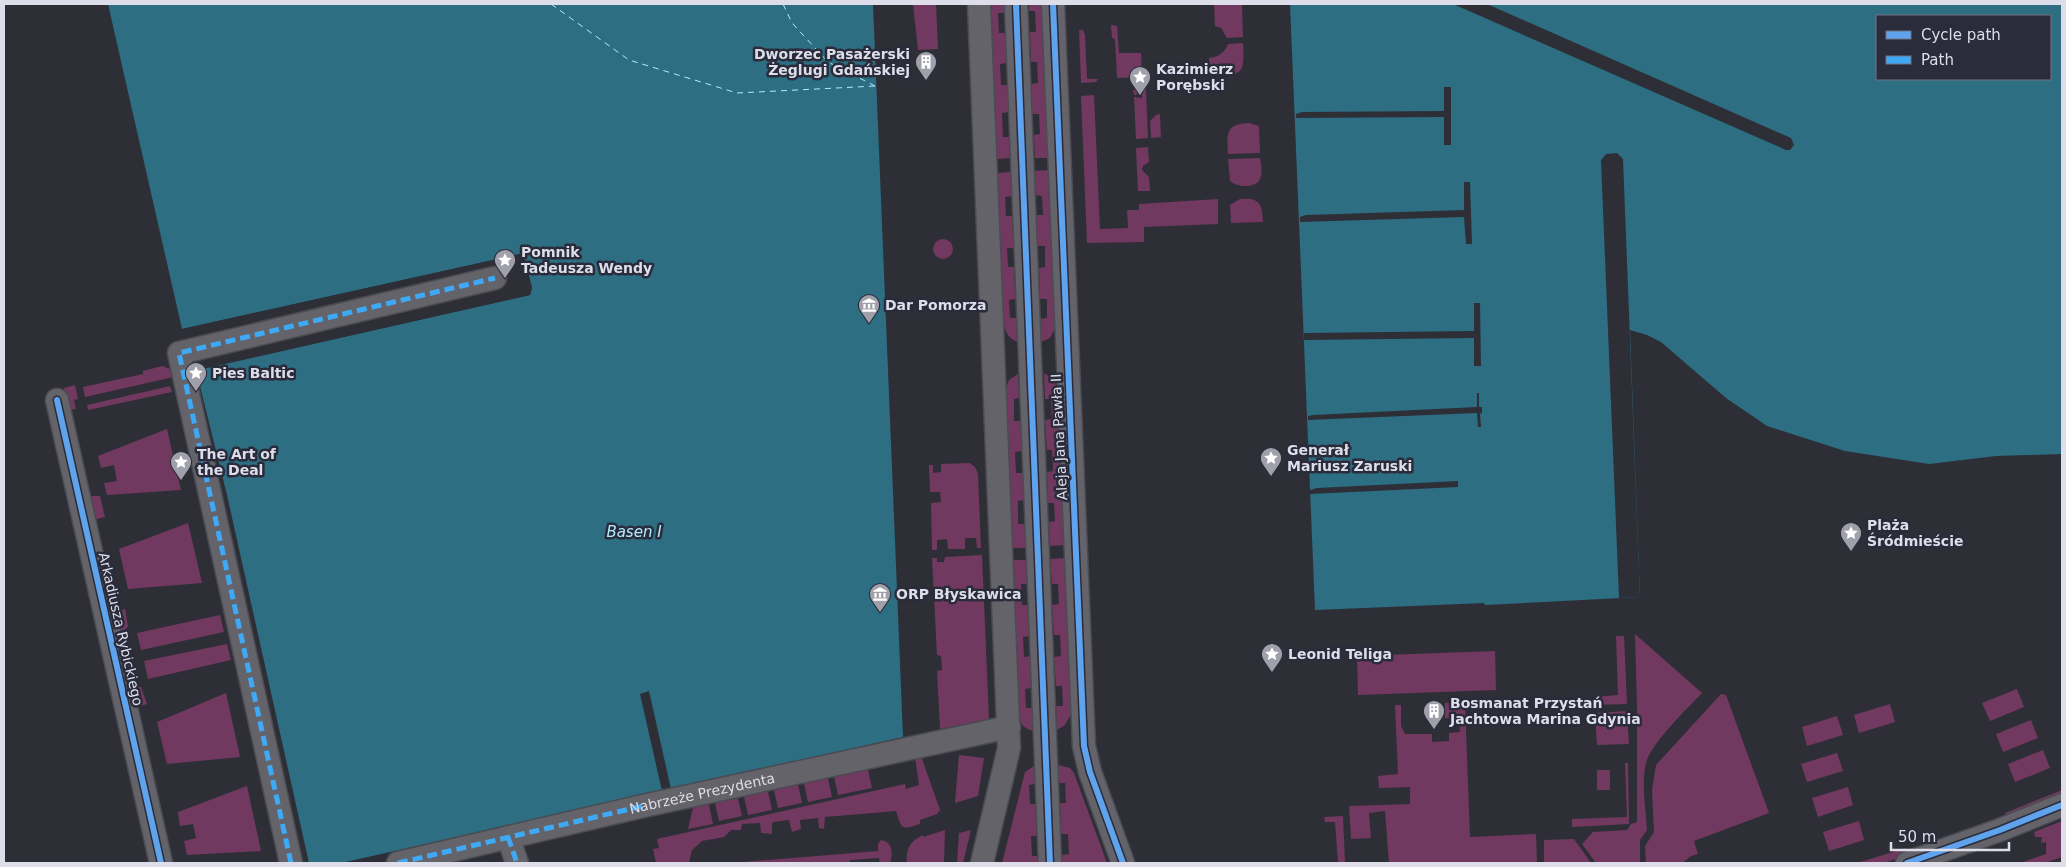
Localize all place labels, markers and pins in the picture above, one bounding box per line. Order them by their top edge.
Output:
place label: Dworzec Pasażerski Żeglugi Gdańskiej [754,46,910,78]
building icon: Dworzec Pasażerski Żeglugi Gdańskiej [914,50,938,81]
place label: Kazimierz Porębski [1156,61,1233,93]
place icon: Kazimierz Porębski [1128,65,1152,96]
place label: Pomnik Tadeusza Wendy [521,244,652,276]
place icon: Pomnik Tadeusza Wendy [493,248,517,279]
museum icon: Dar Pomorza [857,293,881,324]
place label: Dar Pomorza [885,297,986,313]
place icon: Pies Baltic [184,361,208,392]
place label: Pies Baltic [212,365,294,381]
place label: Generał Mariusz Zaruski [1287,442,1412,474]
place label: The Art of the Deal [197,446,277,478]
place icon: Generał Mariusz Zaruski [1259,446,1283,477]
place icon: The Art of the Deal [169,450,193,481]
place label: Plaża Śródmieście [1867,517,1963,549]
place icon: Plaża Śródmieście [1839,521,1863,552]
museum icon: ORP Błyskawica [868,582,892,613]
place label: ORP Błyskawica [896,586,1021,602]
place icon: Leonid Teliga [1260,642,1284,673]
place label: Leonid Teliga [1288,646,1392,662]
place label: Bosmanat Przystań Jachtowa Marina Gdynia [1449,695,1641,727]
building icon: Bosmanat Przystań Jachtowa Marina Gdynia [1422,699,1446,730]

